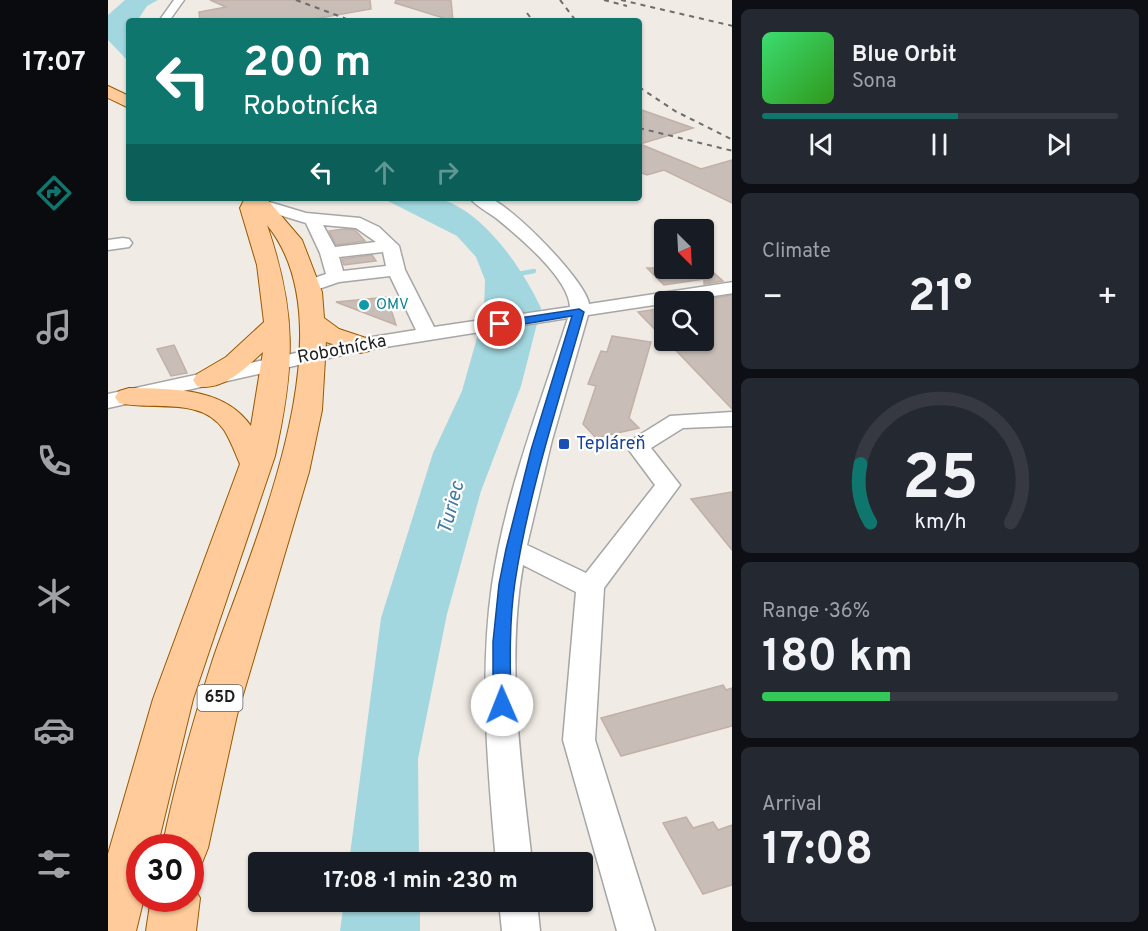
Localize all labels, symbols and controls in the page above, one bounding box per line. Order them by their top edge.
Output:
text: 200 m [243,38,371,91]
icon: left [144,42,222,120]
text: Blue Orbit [852,42,957,69]
text: 17:07 [22,46,86,80]
text: Sona [852,69,897,95]
text: Robotnícka [243,90,378,124]
icon: previous [805,128,838,161]
icon: pause [923,128,956,161]
icon: next [1042,128,1075,161]
icon: left [305,156,338,189]
icon: ahead [368,156,401,189]
icon: right [431,156,464,189]
icon: directions [33,172,75,214]
north arrow [654,219,714,279]
map controls [654,219,714,351]
text: Climate [762,239,831,265]
text: 21° [908,270,972,327]
text: − [762,278,783,320]
text: + [1097,278,1118,320]
button: search [654,291,714,351]
place label: OMV [376,296,409,315]
marker: OMV [357,298,371,312]
pin [474,298,525,349]
icon: music [33,306,75,348]
icon: arrive [483,307,516,340]
street label: Robotnícka [296,330,388,370]
place label: Tepláreň [576,433,646,456]
marker: Tepláreň [557,437,571,451]
icon: phone [33,440,75,482]
text: 25 [902,442,978,521]
water label: Turiec [432,478,472,537]
text: km/h [914,509,966,536]
icon: climate [33,575,75,617]
text: Range · 36% [762,599,870,625]
text: 180 km [762,630,913,687]
position arrow [470,673,534,737]
road number: 65D [198,685,242,711]
icon: car [33,709,75,751]
text: Arrival [762,792,822,818]
text: 17:08 [762,823,873,880]
speed limit sign: 30 [126,834,204,912]
icon: filters [33,843,75,885]
text: 17:08 · 1 min · 230 m [323,868,518,895]

